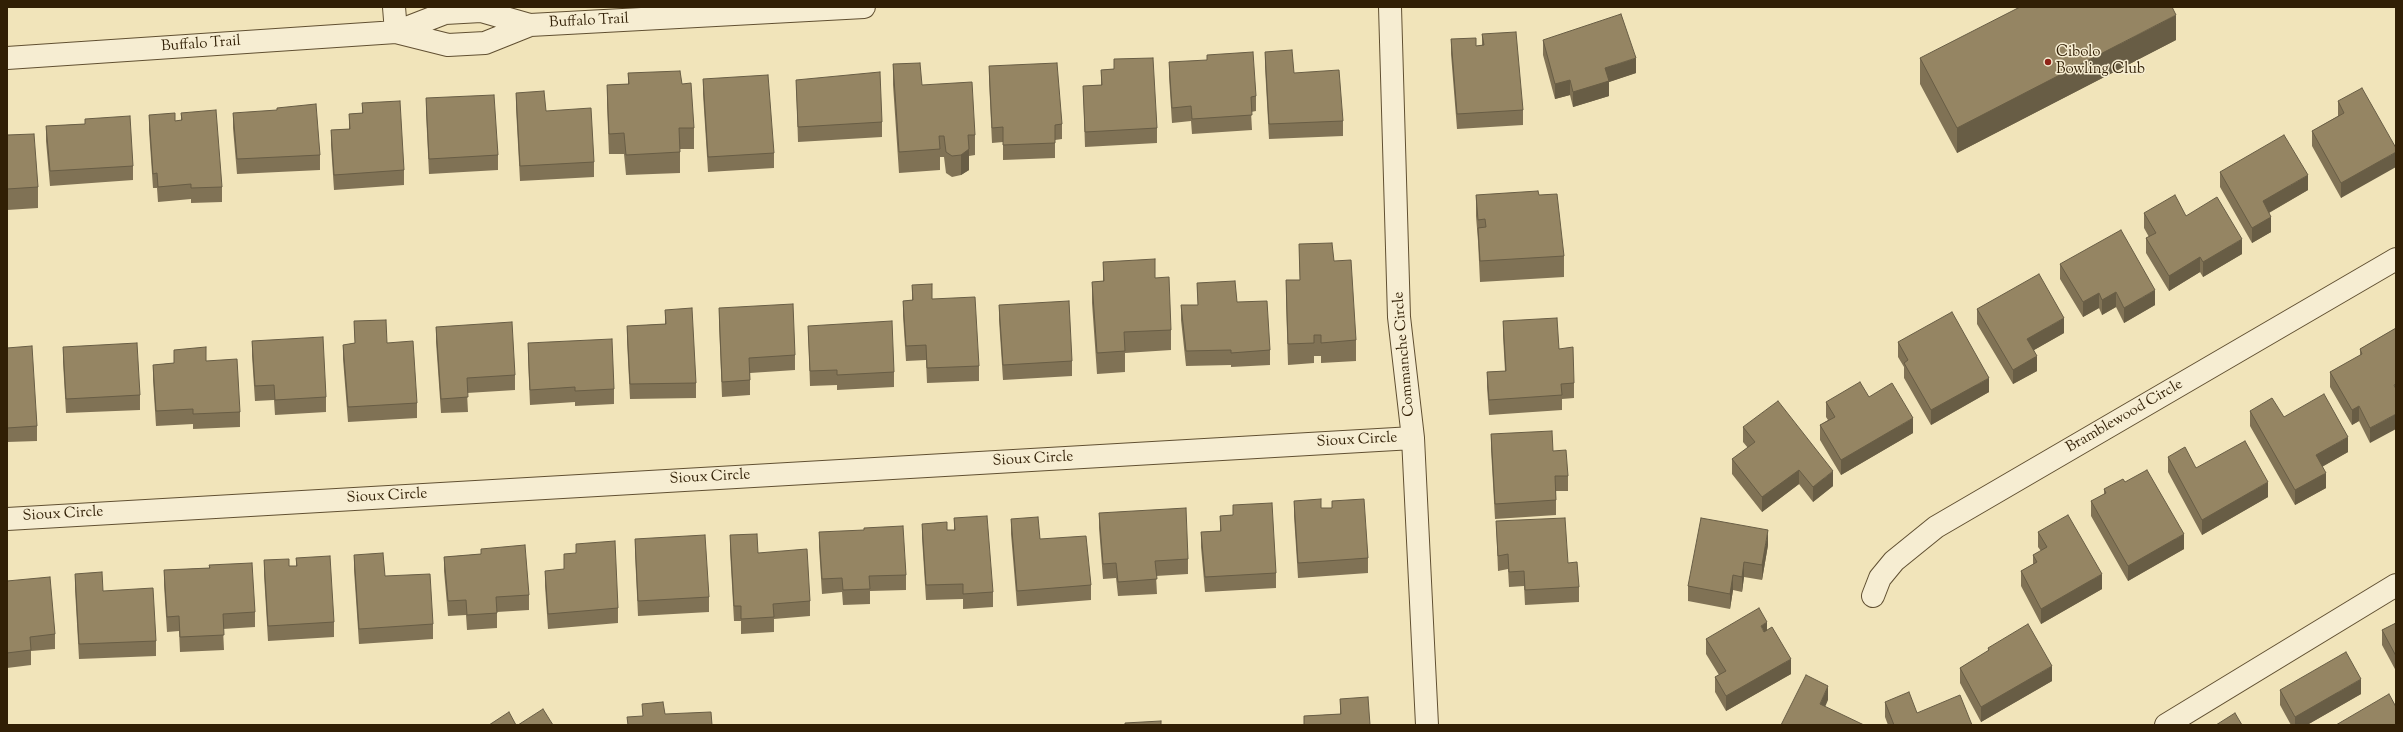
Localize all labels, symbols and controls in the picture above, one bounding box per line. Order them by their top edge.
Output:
street label: Buffalo Trail [549,11,629,33]
street label: Buffalo Trail [161,33,241,57]
place label: Cibolo Bowling Club [2056,44,2145,79]
marker: Cibolo Bowling Club [2043,57,2053,67]
street label: Commanche Circle [1391,291,1419,417]
street label: Bramblewood Circle [2064,376,2186,458]
street label: Sioux Circle [1316,430,1398,452]
street label: Sioux Circle [992,449,1074,471]
street label: Sioux Circle [669,467,751,489]
street label: Sioux Circle [346,486,428,508]
street label: Sioux Circle [22,504,104,526]

